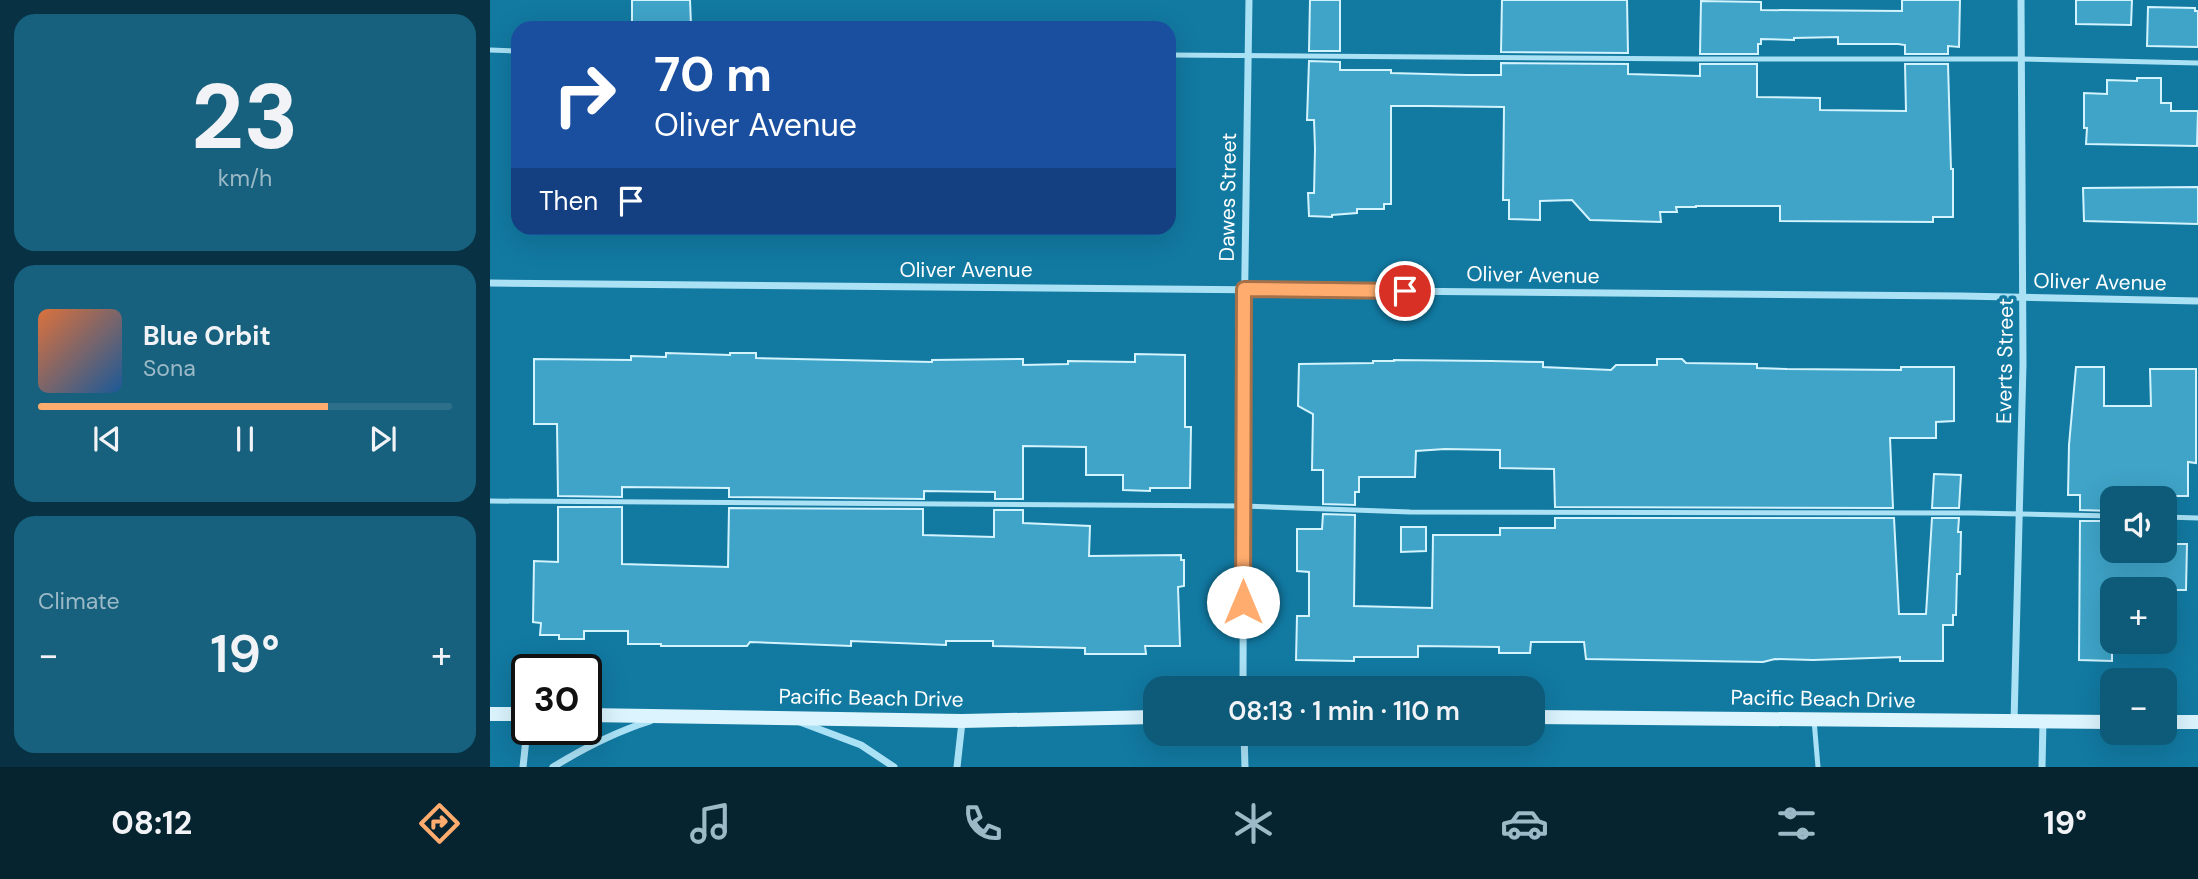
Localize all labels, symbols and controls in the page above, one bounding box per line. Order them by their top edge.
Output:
text: 70 m [654,42,772,106]
icon: right [539,49,630,140]
text: 23 [191,58,299,176]
text: Oliver Avenue [654,104,857,146]
street label: Dawes Street [1213,132,1243,262]
text: km/h [218,163,272,193]
icon: arrive [612,182,650,220]
text: Then [539,184,598,218]
street label: Oliver Avenue [899,256,1033,284]
street label: Oliver Avenue [1466,260,1600,290]
pin [1375,261,1435,321]
street label: Oliver Avenue [2033,267,2167,297]
icon: arrive [1386,272,1424,310]
street label: Everts Street [1990,298,2020,424]
text: Blue Orbit [143,319,271,353]
text: Sona [143,353,196,383]
icon: previous [88,420,126,458]
icon: pause [226,420,264,458]
icon: next [364,420,402,458]
map controls [2100,486,2177,745]
button: sound [2100,486,2177,563]
position arrow [1206,565,1280,639]
button: + [2100,577,2177,654]
text: Climate [38,586,120,616]
text: 19° [210,620,280,688]
text: − [38,630,59,680]
text: + [431,630,452,680]
speed limit sign: 30 [511,654,602,745]
button: − [2100,668,2177,745]
street label: Pacific Beach Drive [778,682,964,714]
street label: Pacific Beach Drive [1730,683,1916,715]
text: 08:13 · 1 min · 110 m [1228,694,1460,728]
icon: directions [415,799,464,848]
icon: music [686,799,735,848]
icon: phone [958,799,1007,848]
icon: climate [1229,799,1278,848]
icon: car [1500,799,1549,848]
icon: filters [1772,799,1821,848]
text: 08:12 [111,802,192,844]
text: 19° [2043,802,2087,844]

